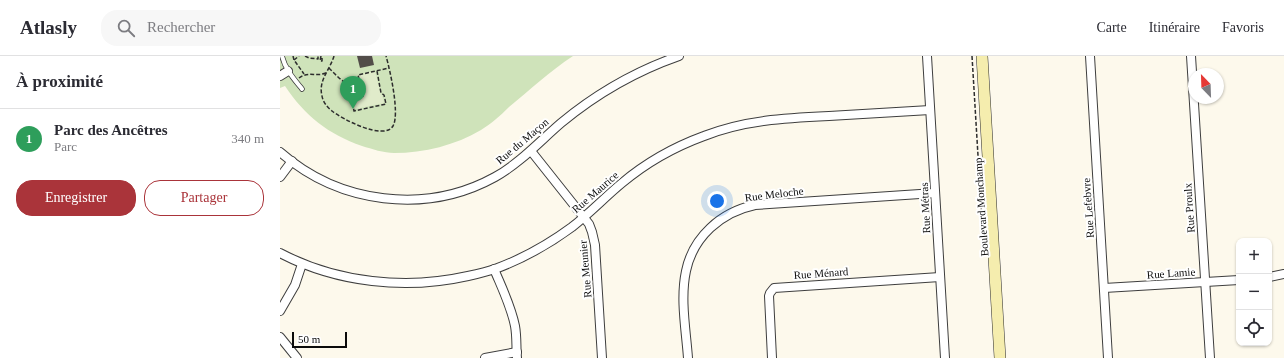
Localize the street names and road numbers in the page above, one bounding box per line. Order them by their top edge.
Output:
street label: Rue du Maçon [493,115,551,166]
street label: Boulevard Monchamp [972,157,990,257]
street label: Rue Maurice [570,169,621,215]
street label: Rue Lefebvre [1080,177,1096,238]
street label: Rue Métras [918,182,932,234]
street label: Rue Proulx [1181,182,1197,233]
street label: Rue Meloche [744,184,804,204]
street label: Rue Meunier [576,239,593,298]
street label: Rue Ménard [793,265,849,281]
street label: Rue Lamie [1146,265,1196,281]

